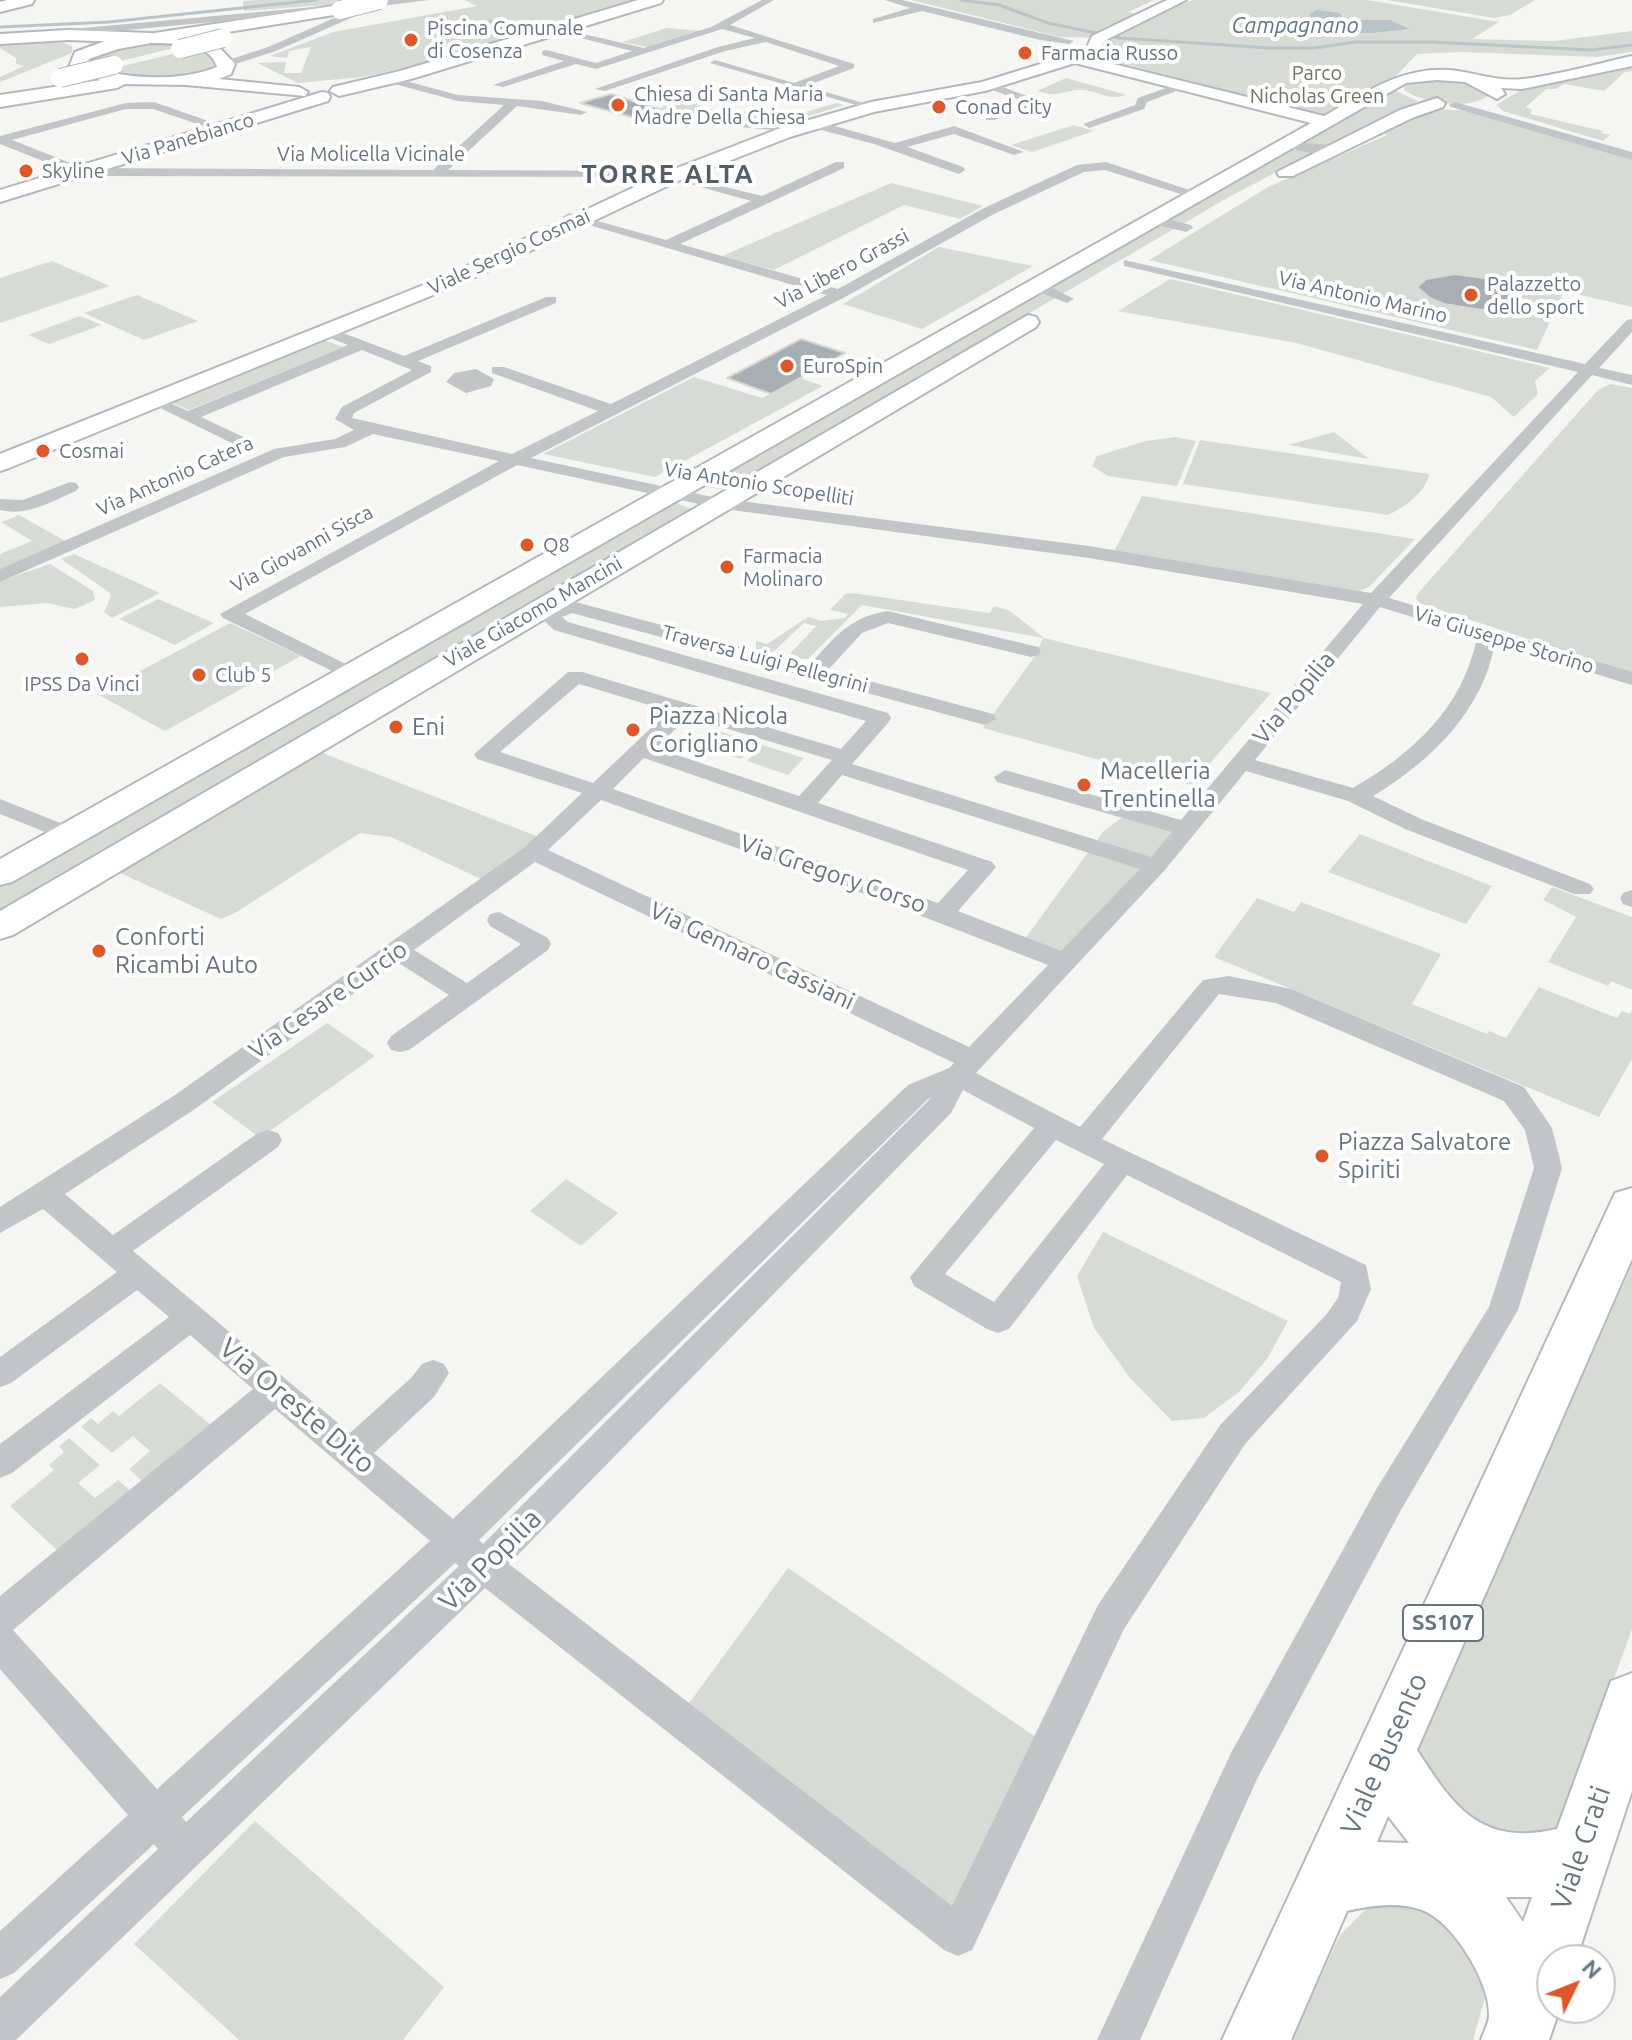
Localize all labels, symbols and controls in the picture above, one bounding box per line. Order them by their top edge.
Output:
water label: Campagnano [1231,13,1359,39]
place label: Piscina Comunale di Cosenza [427,16,584,63]
marker: Piscina Comunale di Cosenza [402,31,420,49]
place label: Farmacia Russo [1041,41,1178,65]
marker: Farmacia Russo [1016,44,1034,62]
park label: Parco Nicholas Green [1250,61,1384,108]
place label: Chiesa di Santa Maria Madre Della Chiesa [634,82,824,129]
place label: Conad City [955,95,1052,119]
marker: Chiesa di Santa Maria Madre Della Chiesa [609,96,627,114]
marker: Conad City [930,98,948,116]
street label: Via Panebianco [119,108,257,170]
street label: Via Molicella Vicinale [277,142,465,166]
district label: TORRE ALTA [581,158,755,190]
place label: Skyline [42,159,105,183]
marker: Skyline [17,162,35,180]
street label: Viale Sergio Cosmai [424,204,594,300]
street label: Via Libero Grassi [771,224,913,314]
street label: Via Antonio Marino [1276,266,1450,328]
place label: Palazzetto dello sport [1487,272,1584,319]
marker: Palazzetto dello sport [1462,286,1480,304]
place label: EuroSpin [803,354,883,378]
marker: EuroSpin [778,357,796,375]
street label: Via Antonio Catera [93,431,257,521]
place label: Cosmai [59,439,124,463]
marker: Cosmai [34,442,52,460]
street label: Via Antonio Scopelliti [662,457,856,511]
street label: Via Giovanni Sisca [227,500,377,598]
place label: Q8 [543,533,570,557]
marker: Q8 [518,536,536,554]
place label: Farmacia Molinaro [743,544,823,591]
street label: Viale Giacomo Mancini [440,551,626,673]
marker: Farmacia Molinaro [718,558,736,576]
street label: Via Giuseppe Storino [1411,601,1597,679]
street label: Traversa Luigi Pellegrini [660,620,870,698]
street label: Via Popilia [1247,646,1341,750]
marker: IPSS Da Vinci [73,650,91,668]
place label: Club 5 [215,663,271,687]
marker: Club 5 [190,666,208,684]
place label: IPSS Da Vinci [24,672,140,696]
place label: Piazza Nicola Corigliano [649,702,788,758]
place label: Eni [412,713,445,741]
marker: Eni [387,718,405,736]
marker: Piazza Nicola Corigliano [624,721,642,739]
place label: Macelleria Trentinella [1100,757,1216,813]
marker: Macelleria Trentinella [1075,776,1093,794]
street label: Via Gregory Corso [736,829,930,919]
street label: Via Gennaro Cassiani [645,896,859,1016]
place label: Conforti Ricambi Auto [115,923,258,979]
street label: Via Cesare Curcio [243,935,413,1065]
marker: Conforti Ricambi Auto [90,942,108,960]
place label: Piazza Salvatore Spiriti [1338,1128,1511,1184]
marker: Piazza Salvatore Spiriti [1313,1147,1331,1165]
street label: Via Oreste Dito [212,1331,382,1481]
street label: Via Popilia [432,1502,548,1618]
road number: SS107 [1403,1605,1483,1641]
street label: Viale Busento [1333,1668,1435,1840]
street label: Viale Crati [1544,1782,1618,1914]
north arrow [1536,1944,1616,2024]
text: N [1578,1954,1607,1983]

